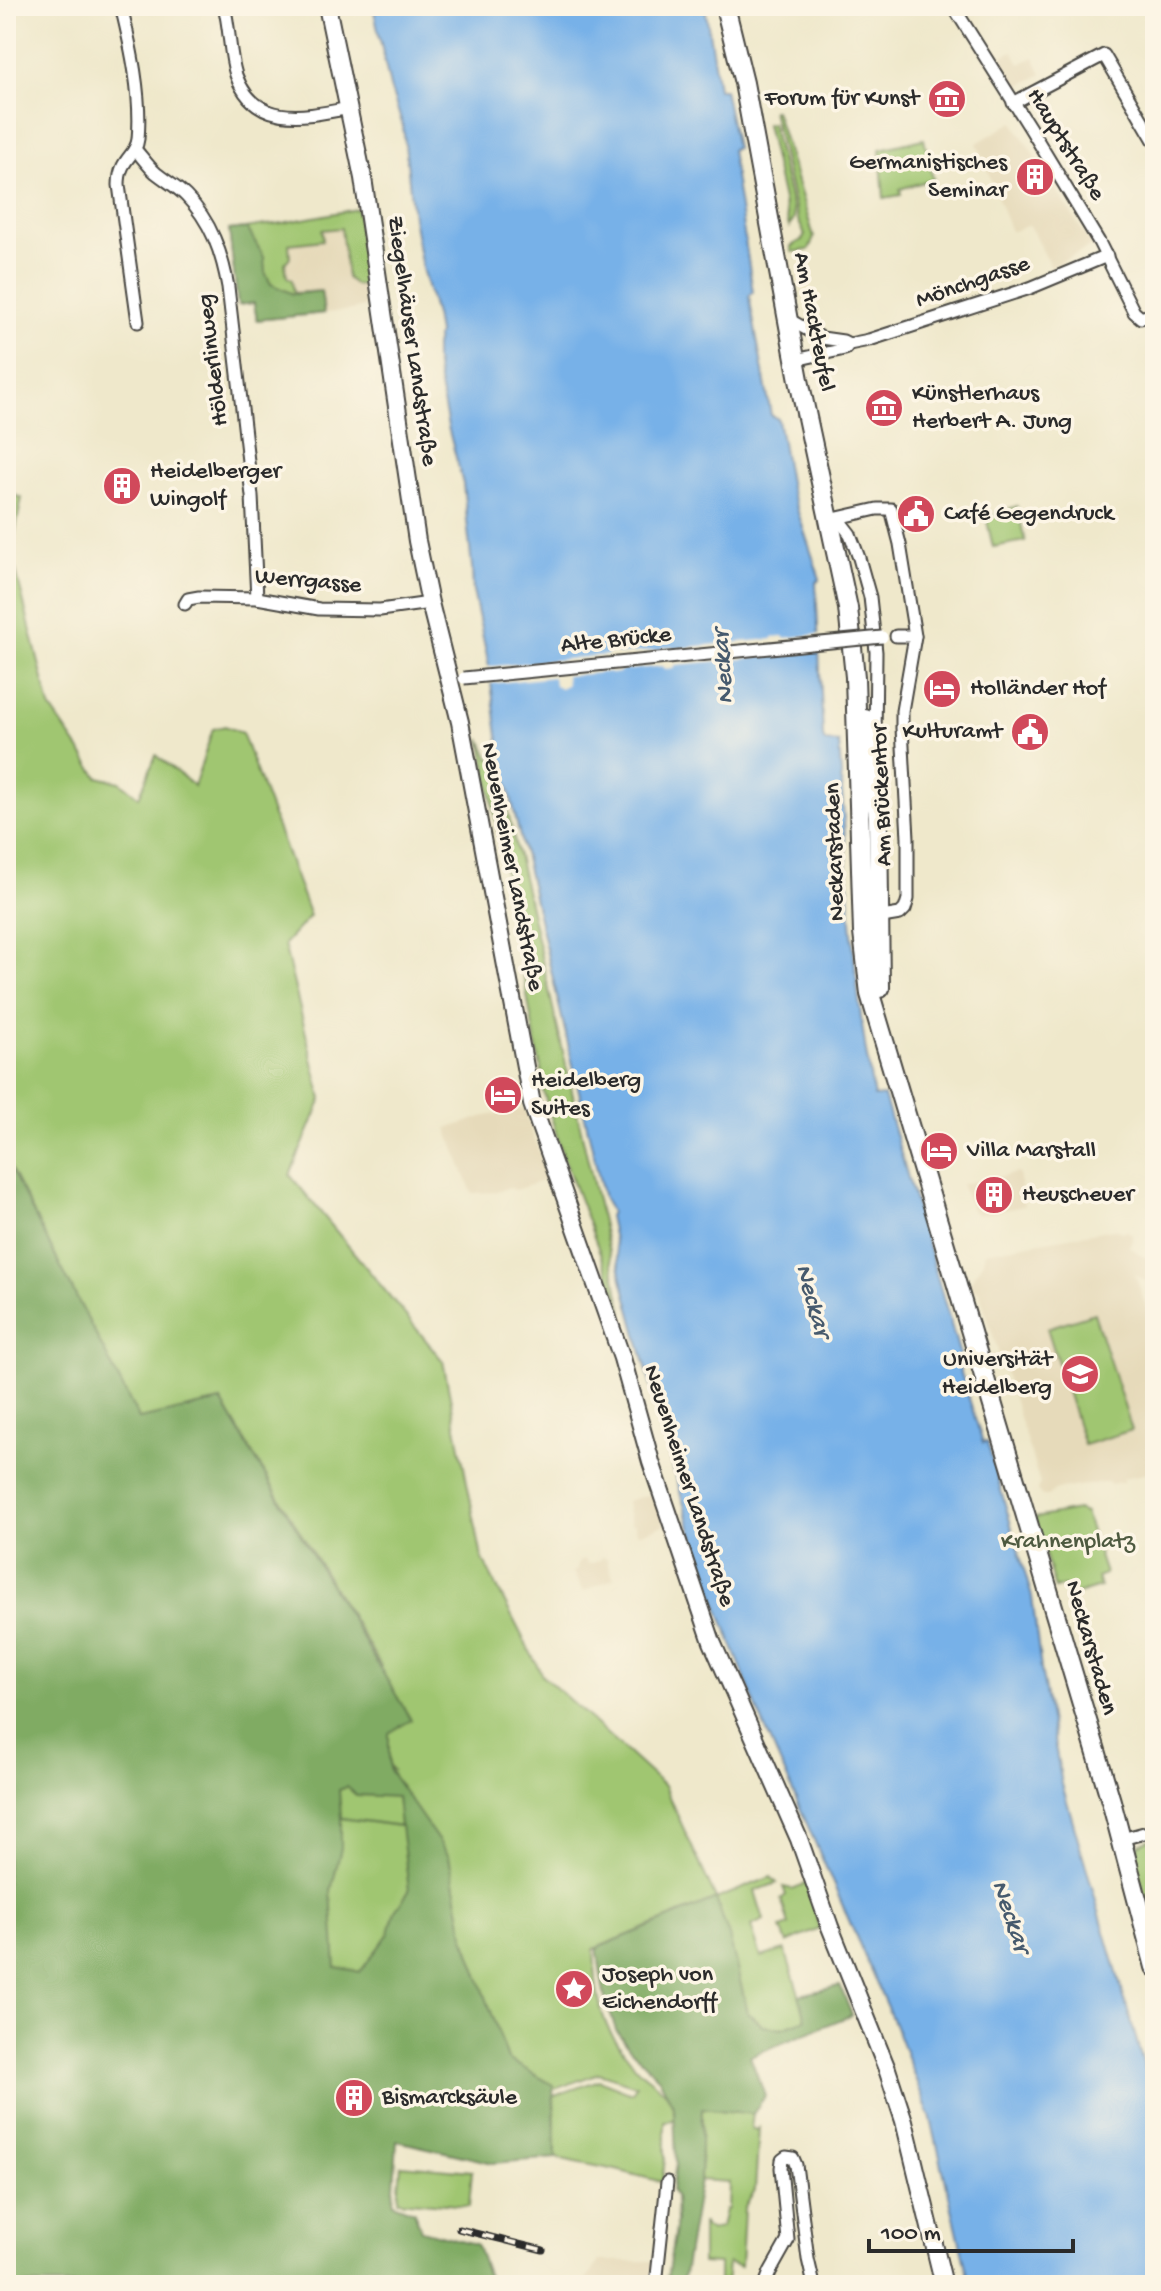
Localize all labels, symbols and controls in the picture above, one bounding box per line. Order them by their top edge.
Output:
museum icon: Forum für Kunst [926,78,968,120]
street label: Hauptstraße [1019,83,1111,207]
place label: Forum für Kunst [763,85,921,114]
place label: Germanistisches Seminar [849,149,1010,206]
building icon: Germanistisches Seminar [1014,156,1056,198]
street label: Ziegelhäuser Landstraße [379,214,443,469]
street label: Am Hackteufel [785,250,841,394]
street label: Mönchgasse [912,250,1034,316]
street label: Hölderlinweg [192,292,236,428]
place label: Künstlerhaus Herbert A. Jung [912,380,1072,437]
museum icon: Künstlerhaus Herbert A. Jung [863,387,905,429]
place label: Heidelberger Wingolf [150,458,284,515]
building icon: Heidelberger Wingolf [101,465,143,507]
public building icon: Café Gegendruck [895,493,937,535]
place label: Café Gegendruck [944,500,1116,529]
street label: Werrgasse [254,563,363,601]
street label: Alte Brücke [559,621,673,661]
water label: Neckar [707,624,743,705]
hotel icon: Holländer Hof [921,668,963,710]
place label: Holländer Hof [970,675,1107,704]
public building icon: Kulturamt [1009,711,1051,753]
place label: Kulturamt [903,718,1004,747]
street label: Am Brückentor [866,721,900,867]
street label: Neuenheimer Landstraße [473,740,549,994]
street label: Neckarstaden [819,782,853,922]
place label: Heidelberg Suites [531,1067,641,1124]
hotel icon: Heidelberg Suites [482,1074,524,1116]
hotel icon: Villa Marstall [918,1130,960,1172]
place label: Villa Marstall [966,1137,1096,1166]
building icon: Heuscheuer [973,1174,1015,1216]
place label: Heuscheuer [1022,1181,1136,1210]
water label: Neckar [786,1261,837,1346]
place label: Universität Heidelberg [942,1346,1054,1403]
school or university icon: Universität Heidelberg [1059,1353,1101,1395]
street label: Neuenheimer Landstraße [635,1362,741,1611]
park label: Krahnenplatz [1001,1528,1136,1557]
street label: Neckarstaden [1057,1577,1123,1719]
water label: Neckar [982,1877,1037,1962]
place label: Joseph von Eichendorff [602,1961,718,2018]
place icon: Joseph von Eichendorff [553,1968,595,2010]
building icon: Bismarcksäule [333,2077,375,2119]
place label: Bismarcksäule [381,2084,518,2113]
scale bar [869,2203,1073,2253]
text: 100 m [880,2220,941,2249]

